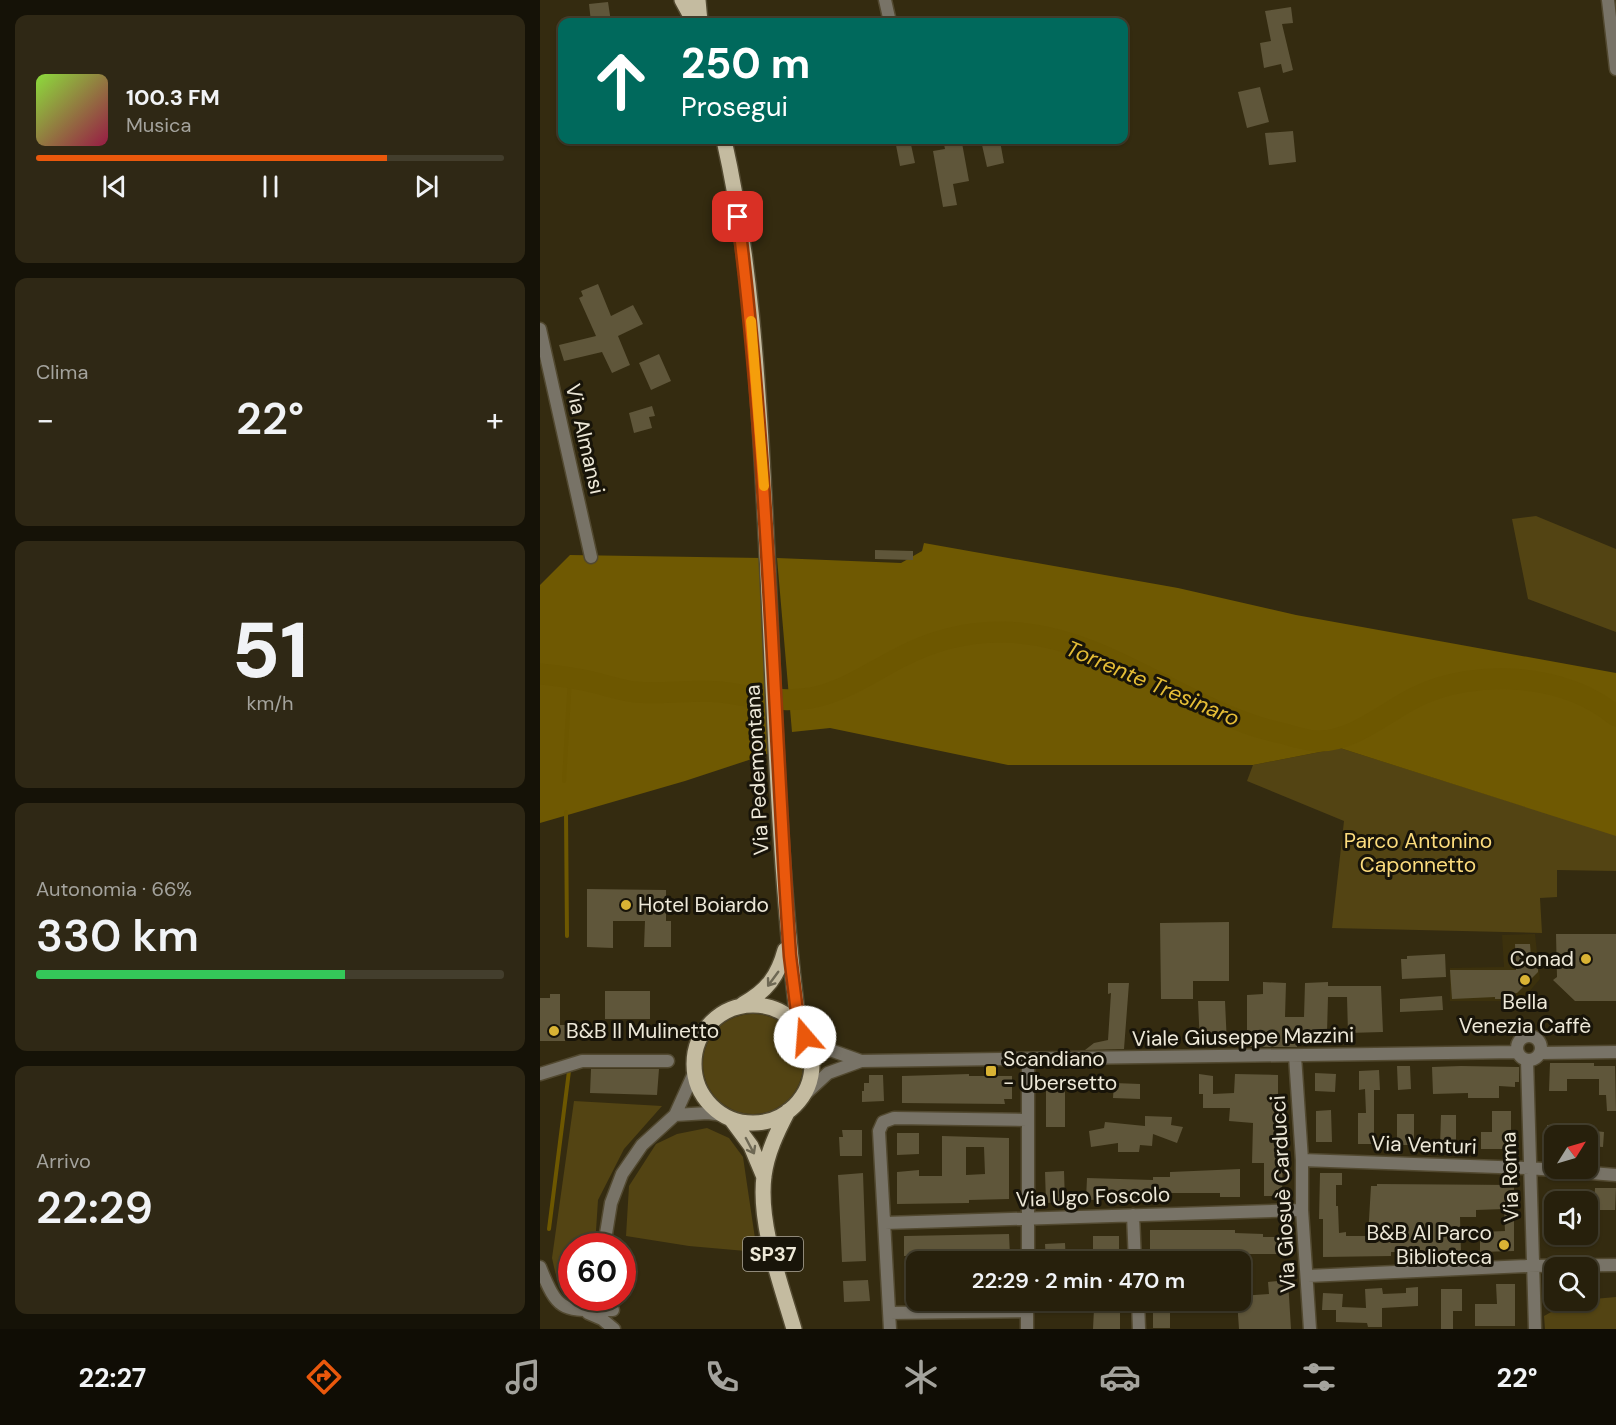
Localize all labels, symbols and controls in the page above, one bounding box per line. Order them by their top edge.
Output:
text: 250 m [681,36,810,91]
icon: ahead [582,42,660,120]
text: 100.3 FM [126,83,220,112]
text: Prosegui [681,89,788,124]
text: Musica [126,112,191,138]
icon: previous [98,170,131,203]
icon: pause [254,170,287,203]
icon: next [410,170,443,203]
pin [712,191,763,242]
icon: arrive [721,200,754,233]
text: Clima [36,359,88,385]
street label: Via Almansi [559,381,611,497]
text: 22° [236,389,304,448]
text: − [36,398,54,441]
text: + [486,398,504,441]
text: 51 [232,600,308,701]
water label: Torrente Tresinaro [1062,634,1244,733]
street label: Via Pedemontana [739,684,775,856]
text: km/h [246,690,294,716]
park label: Parco Antonino Caponnetto [1344,827,1492,879]
text: Autonomia · 66% [36,876,192,902]
place label: Hotel Boiardo [638,891,769,919]
marker: Hotel Boiardo [619,898,633,912]
text: 330 km [36,906,199,965]
place label: Conad [1510,945,1574,973]
marker: Conad [1579,952,1593,966]
one-way arrow [767,971,779,987]
marker: Bella Venezia Caffè [1518,973,1532,987]
place label: Bella Venezia Caffè [1459,988,1591,1040]
position arrow [773,1005,837,1069]
place label: B&B Il Mulinetto [566,1017,719,1045]
street label: Viale Giuseppe Mazzini [1132,1021,1354,1053]
marker: B&B Il Mulinetto [547,1024,561,1038]
place label: Scandiano - Ubersetto [1003,1045,1117,1097]
marker: Scandiano - Ubersetto [984,1064,998,1078]
street label: Via Giosuè Carducci [1264,1095,1302,1293]
north arrow [1544,1125,1598,1179]
map controls [1544,1125,1598,1311]
street label: Via Venturi [1371,1129,1477,1161]
street label: Via Roma [1494,1131,1526,1223]
one-way arrow [744,1137,756,1154]
text: Arrivo [36,1148,91,1174]
text: 22:29 [36,1178,153,1237]
street label: Via Ugo Foscolo [1015,1180,1171,1214]
button: sound [1544,1191,1598,1245]
place label: B&B Al Parco Biblioteca [1367,1219,1492,1271]
speed limit sign: 60 [558,1233,636,1311]
road number: SP37 [743,1237,803,1271]
marker: B&B Al Parco Biblioteca [1497,1238,1511,1252]
button: search [1544,1257,1598,1311]
text: 22:29 · 2 min · 470 m [972,1266,1185,1295]
icon: directions [303,1356,345,1398]
icon: music [502,1356,544,1398]
icon: phone [701,1356,743,1398]
icon: climate [900,1356,942,1398]
icon: car [1099,1356,1141,1398]
icon: filters [1298,1356,1340,1398]
text: 22:27 [78,1360,146,1395]
text: 22° [1497,1360,1538,1395]

